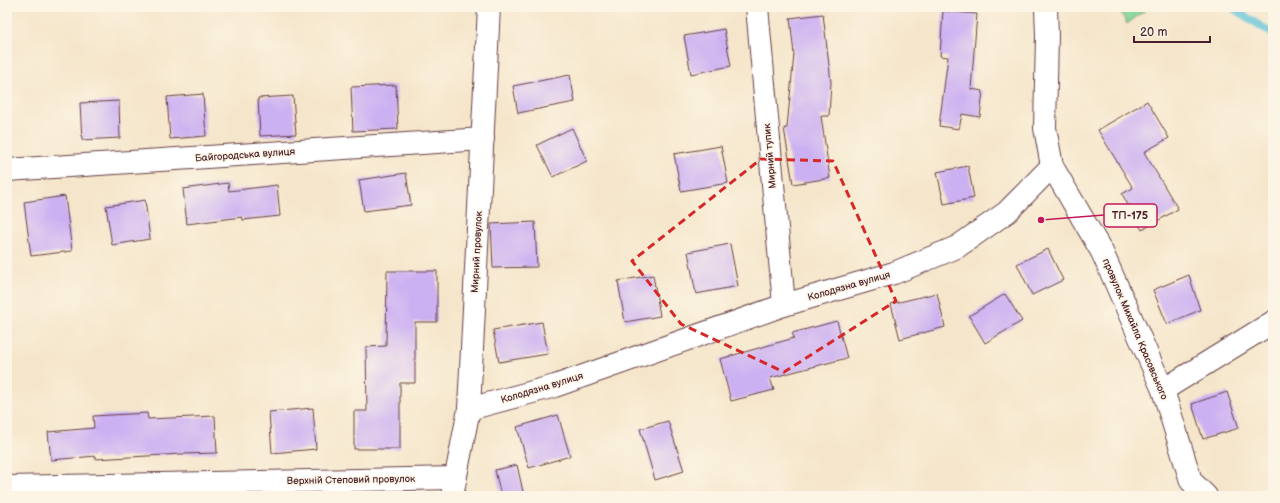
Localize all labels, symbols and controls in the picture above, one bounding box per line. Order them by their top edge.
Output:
scale bar [1134,18,1210,44]
text: 20 m [1140,25,1167,40]
street label: Мирний тупик [761,122,779,189]
street label: Байгородська вулиця [195,145,296,164]
callout: ТП-175 [1104,204,1157,227]
text: ТП-175 [1112,209,1149,222]
street label: Мирний провулок [469,210,485,293]
street label: провулок Михайла Красовського [1100,257,1170,401]
street label: Колодязна вулиця [806,268,892,304]
street label: Колодязна вулиця [499,370,585,406]
street label: Верхній Степовий провулок [287,473,416,487]

